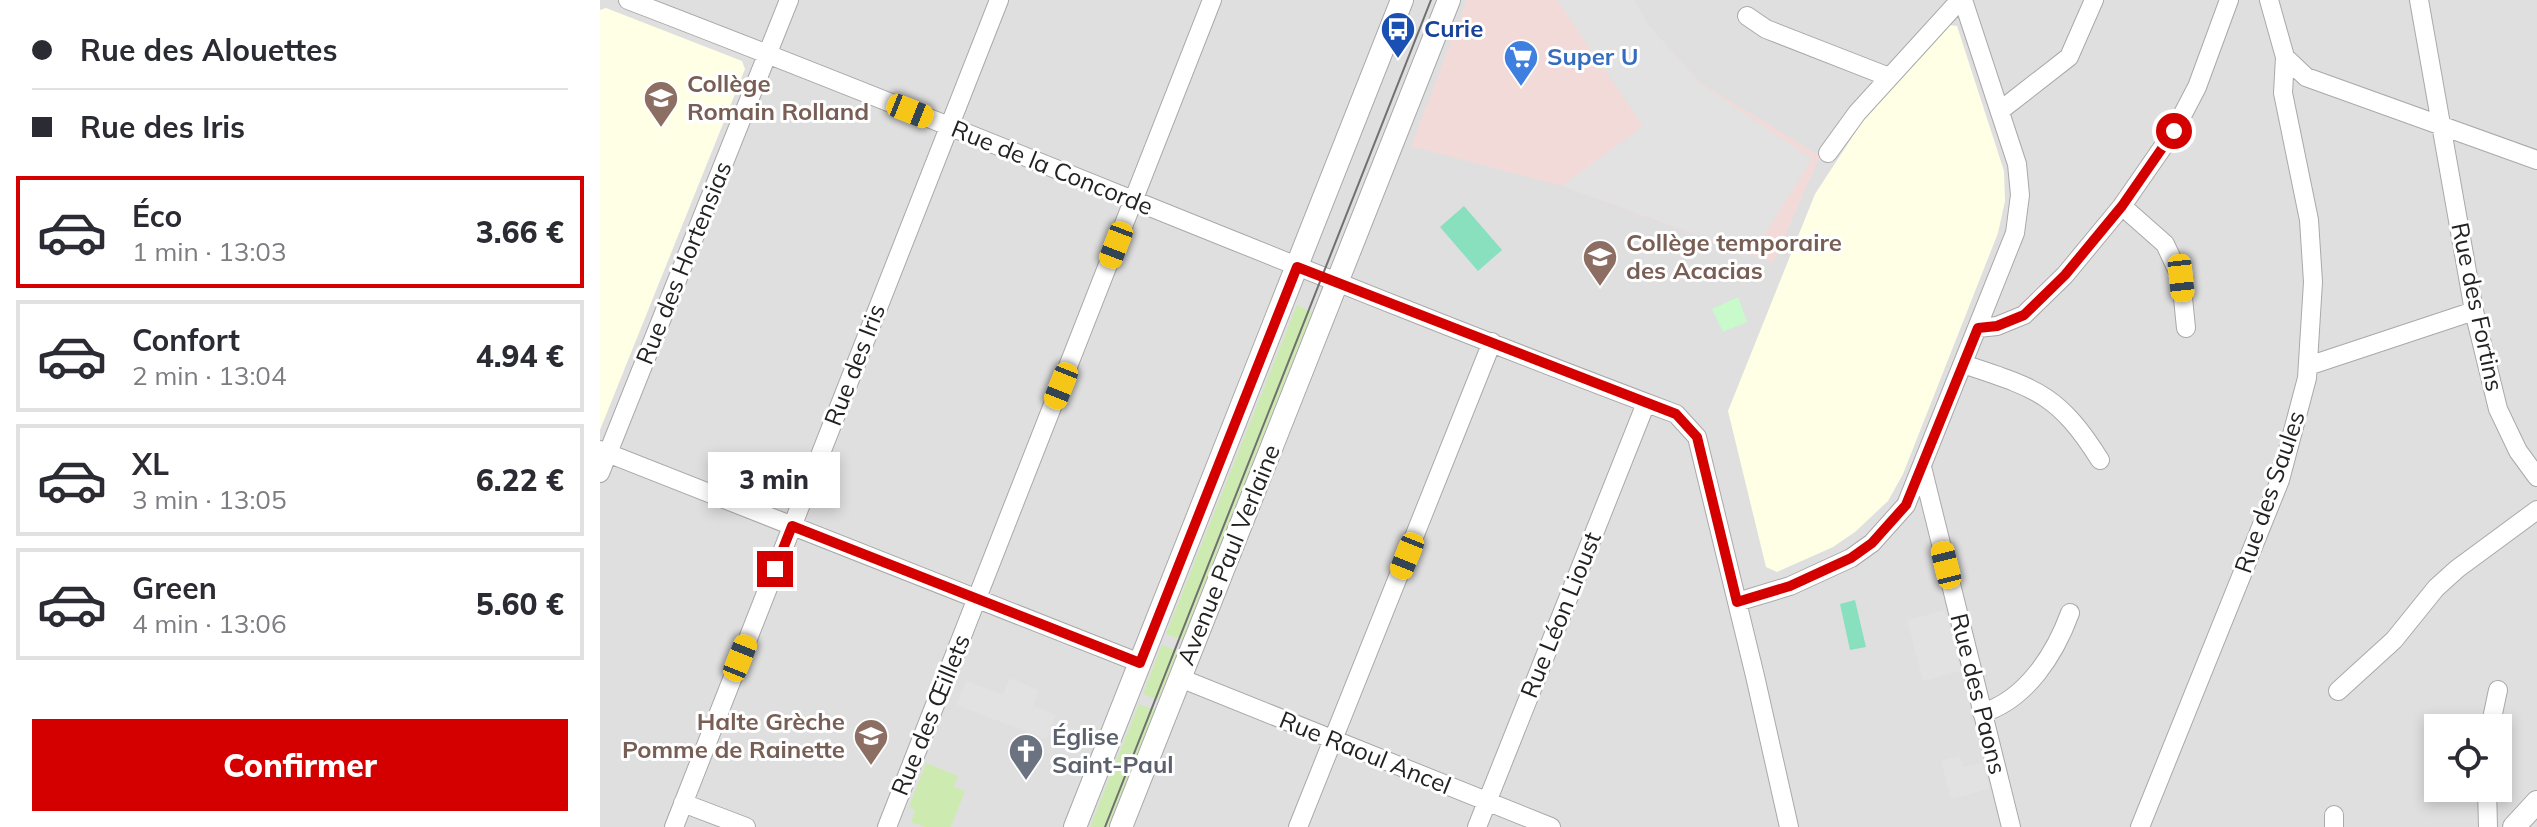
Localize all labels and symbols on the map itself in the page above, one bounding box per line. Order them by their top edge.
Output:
bus stop icon: Curie [1379,10,1417,60]
place label: Curie [1424,13,1483,43]
supermarket icon: Super U [1502,38,1540,88]
place label: Super U [1547,41,1639,71]
place label: Collège Romain Rolland [687,68,869,126]
school or university icon: Collège Romain Rolland [642,79,680,129]
car [883,91,937,131]
street label: Rue de la Concorde [947,113,1157,221]
route start [2156,113,2192,149]
street label: Rue des Hortensias [629,157,737,368]
car [1096,218,1136,272]
street label: Rue des Fortins [2445,220,2510,394]
place label: Collège temporaire des Acacias [1626,227,1842,285]
school or university icon: Collège temporaire des Acacias [1581,238,1619,288]
car [2167,253,2195,303]
street label: Rue des Iris [817,300,891,430]
car [1041,359,1081,413]
street label: Rue des Saules [2227,407,2311,577]
street label: Avenue Paul Verlaine [1170,440,1286,669]
callout: 3 min [709,453,841,509]
street label: Rue Léon Lioust [1513,527,1607,702]
car [1387,529,1427,583]
car [1929,539,1963,591]
route end [757,551,793,587]
street label: Rue des Paons [1945,610,2013,777]
street label: Rue des Œillets [884,630,976,800]
car [720,631,760,685]
street label: Rue Raoul Ancel [1275,704,1456,800]
place label: Halte Grèche Pomme de Rainette [622,706,845,764]
school or university icon: Halte Grèche Pomme de Rainette [852,717,890,767]
place label: Église Saint-Paul [1052,721,1173,779]
church icon: Église Saint-Paul [1007,732,1045,782]

